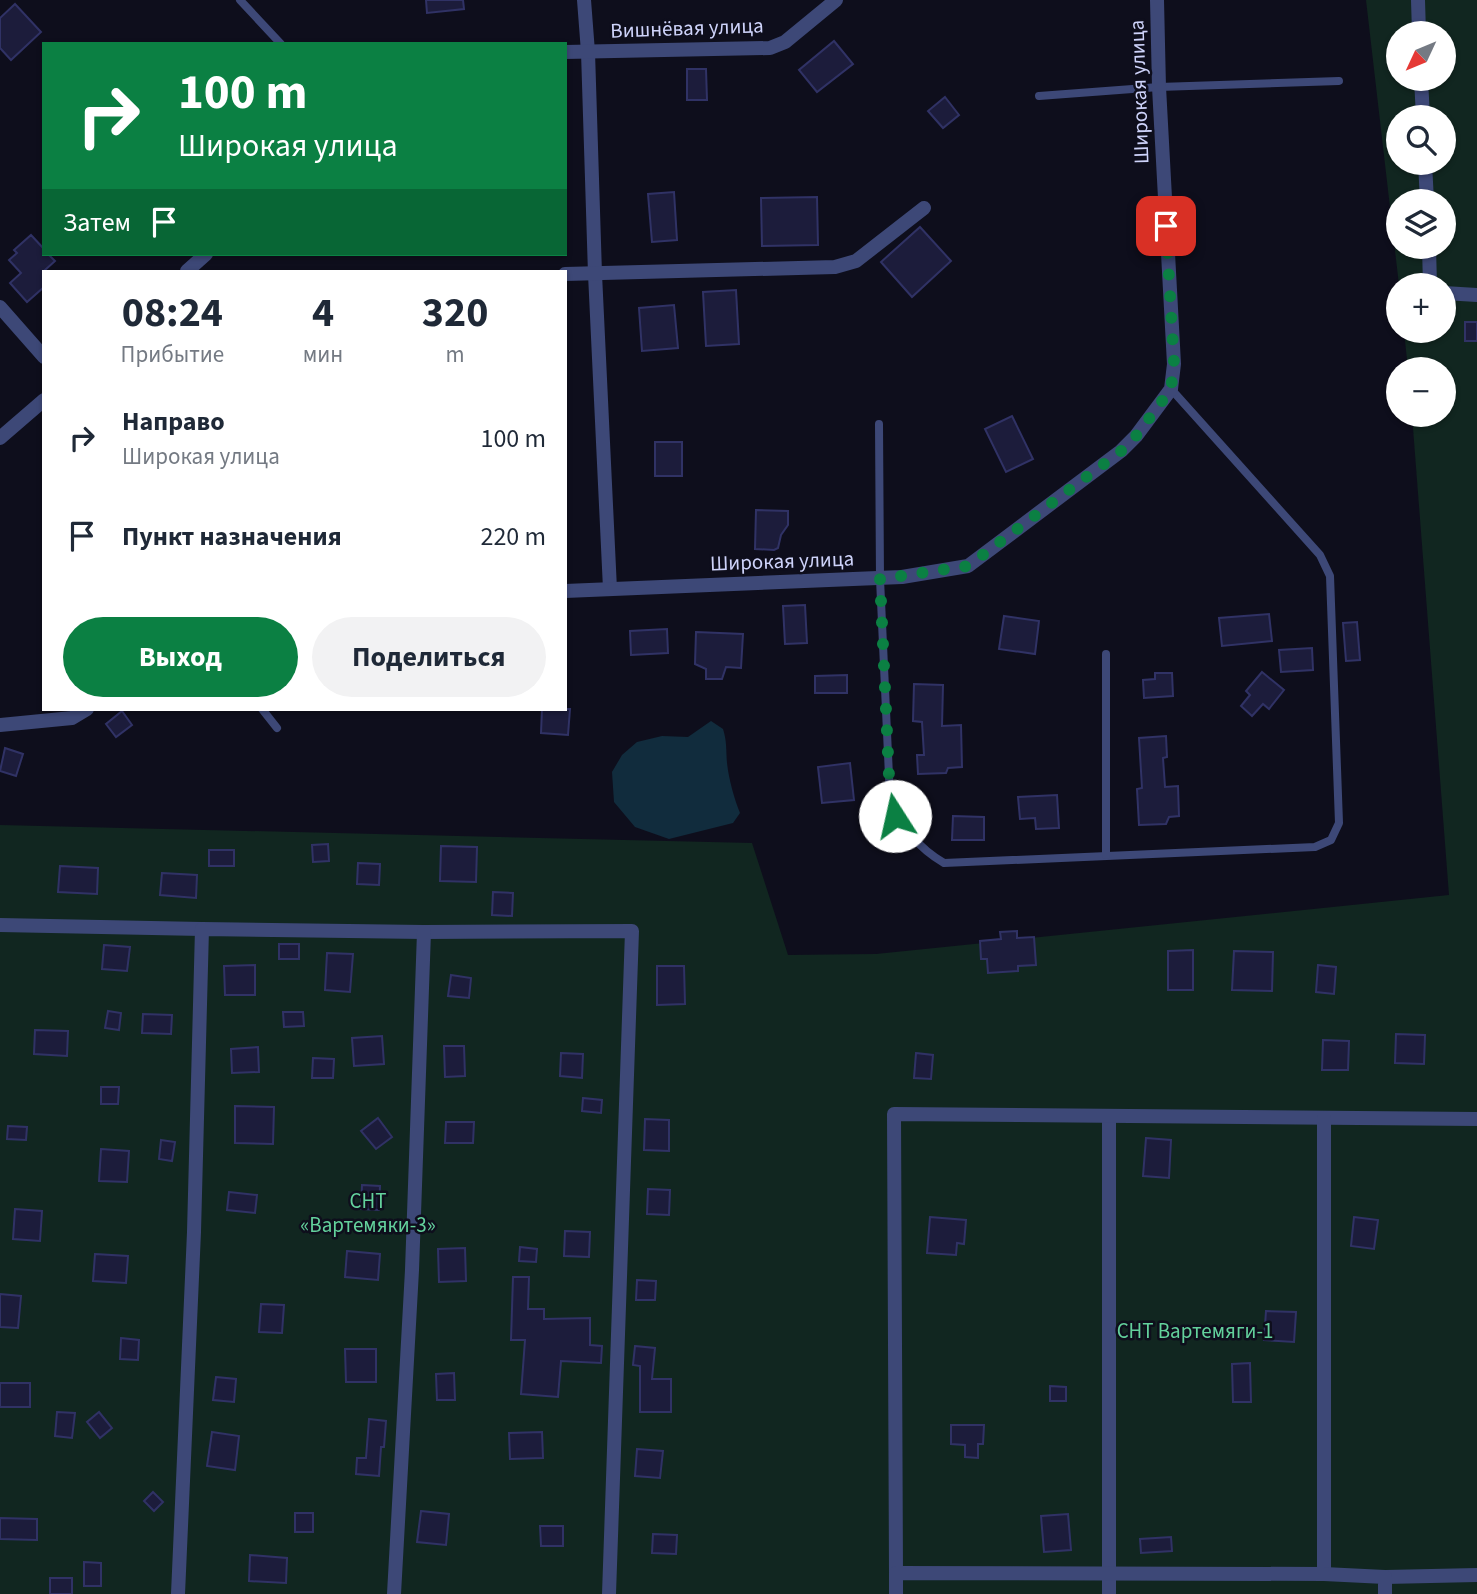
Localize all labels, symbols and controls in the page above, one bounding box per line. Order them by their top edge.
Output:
street label: Вишнёвая улица [610,10,764,46]
street label: Широкая улица [1121,19,1157,165]
north arrow [1386,21,1456,91]
map controls [1386,21,1456,427]
text: 100 m [178,58,307,128]
icon: right [63,70,154,161]
button: search [1386,105,1456,175]
text: Широкая улица [178,123,398,169]
button: layers [1386,189,1456,259]
pin [1136,196,1196,256]
icon: arrive [145,203,183,241]
text: Затем [63,204,131,241]
icon: arrive [1147,207,1185,245]
button: + [1386,273,1456,343]
text: 08:24 [122,283,223,343]
text: 4 [312,283,334,343]
text: 320 [422,283,488,343]
text: Прибытие [121,338,224,371]
text: мин [303,338,343,371]
text: m [446,338,465,371]
button: − [1386,357,1456,427]
text: Направо [122,403,225,440]
icon: right [63,419,101,457]
text: 100 m [480,420,546,457]
text: Широкая улица [122,440,280,473]
icon: arrive [63,517,101,555]
text: Пункт назначения [122,518,342,555]
text: 220 m [480,518,546,555]
street label: Широкая улица [709,543,855,579]
button: Выход [63,617,298,697]
button: Поделиться [312,617,546,697]
position arrow [858,779,932,853]
park label: СНТ «Вартемяки-3» [300,1186,436,1240]
park label: СНТ Вартемяги-1 [1117,1316,1273,1346]

